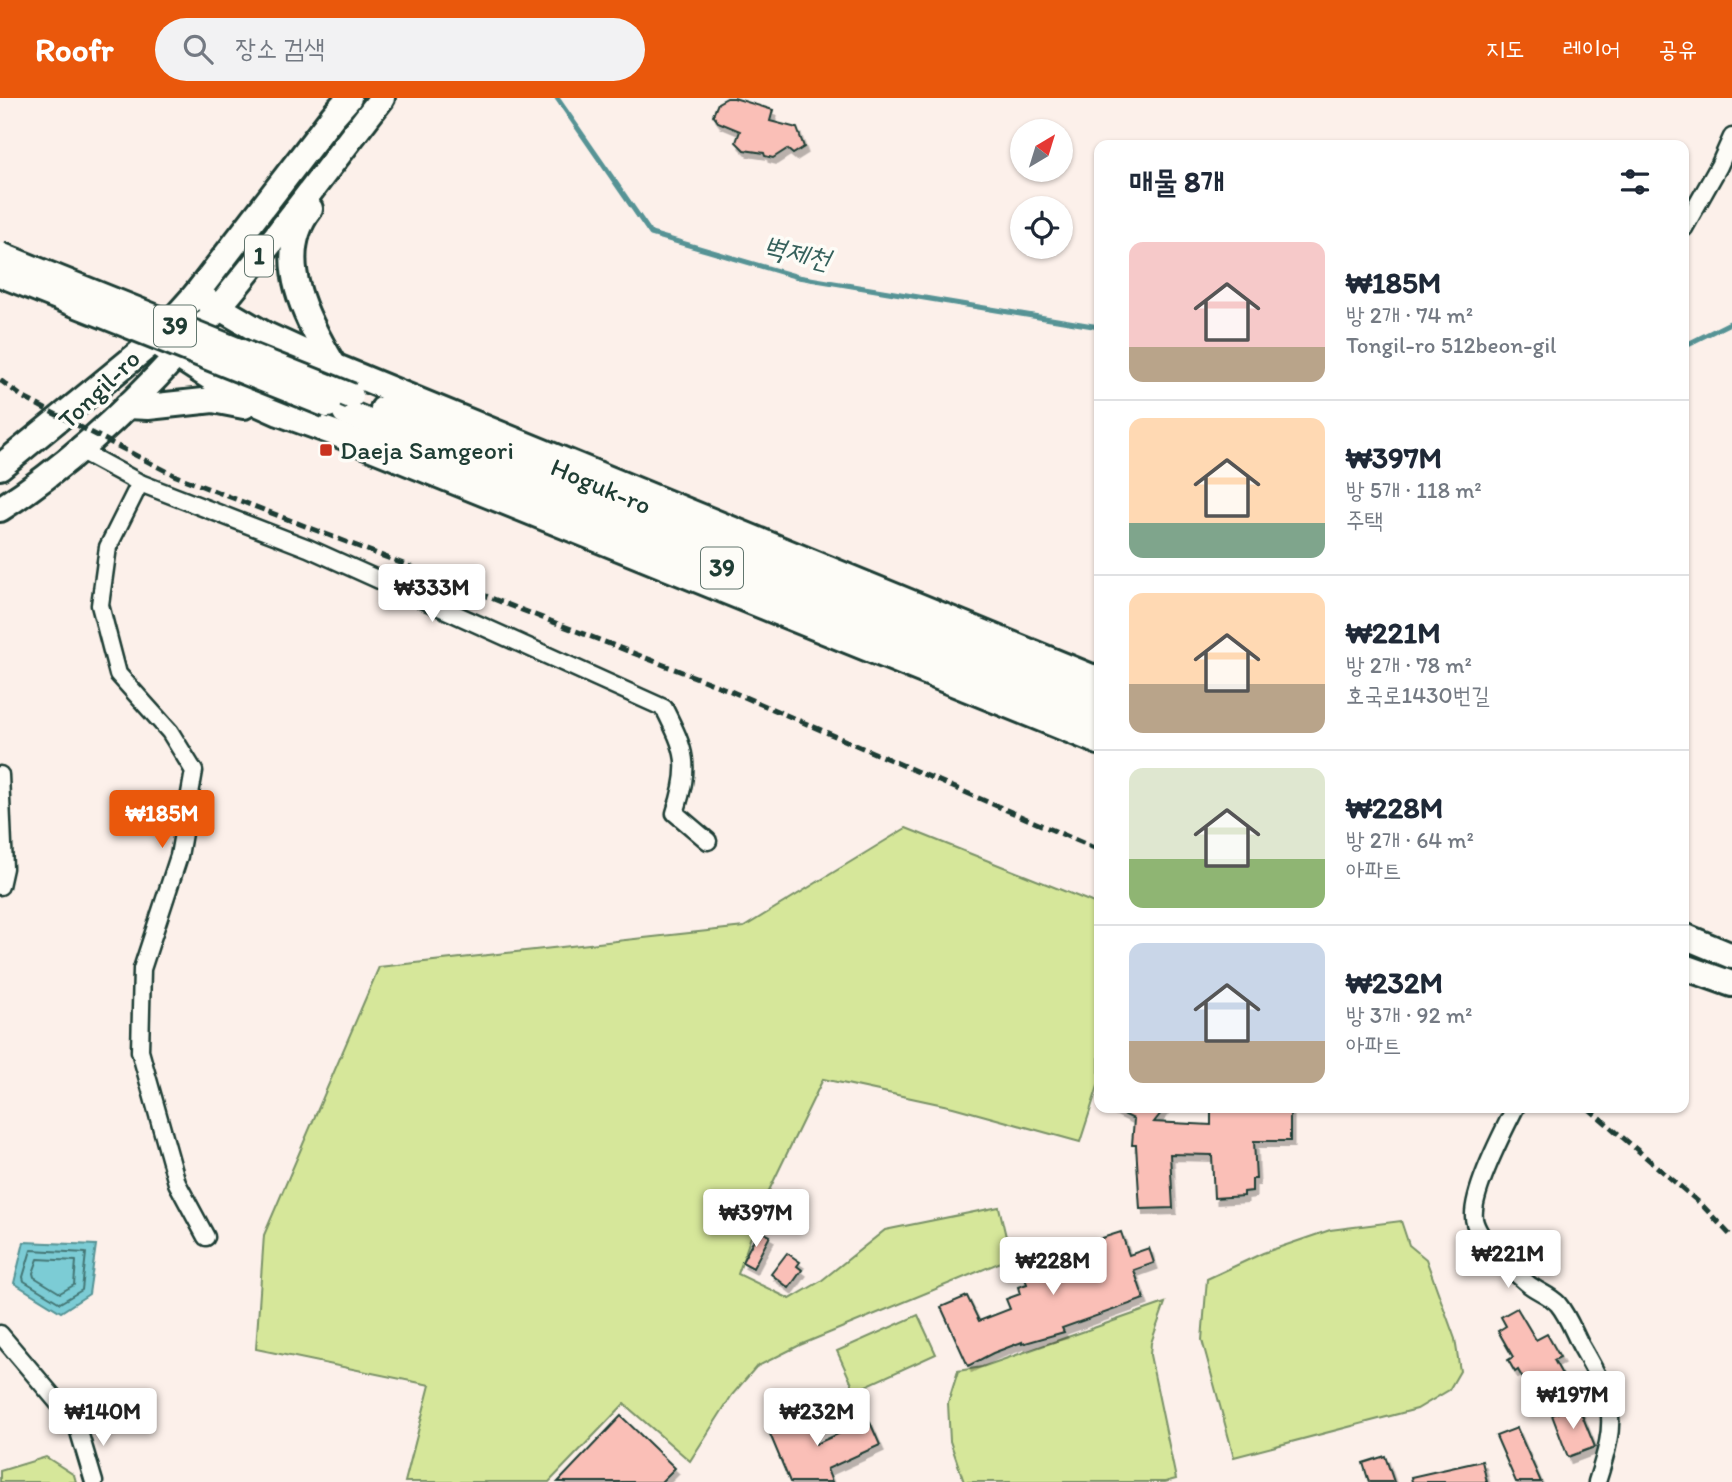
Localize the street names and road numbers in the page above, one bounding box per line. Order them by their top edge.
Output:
road number: 1 [245,236,273,276]
road number: 39 [154,306,196,346]
street label: Tongil-ro [51,342,147,436]
street label: Hoguk-ro [546,451,656,521]
road number: 39 [701,547,743,588]

